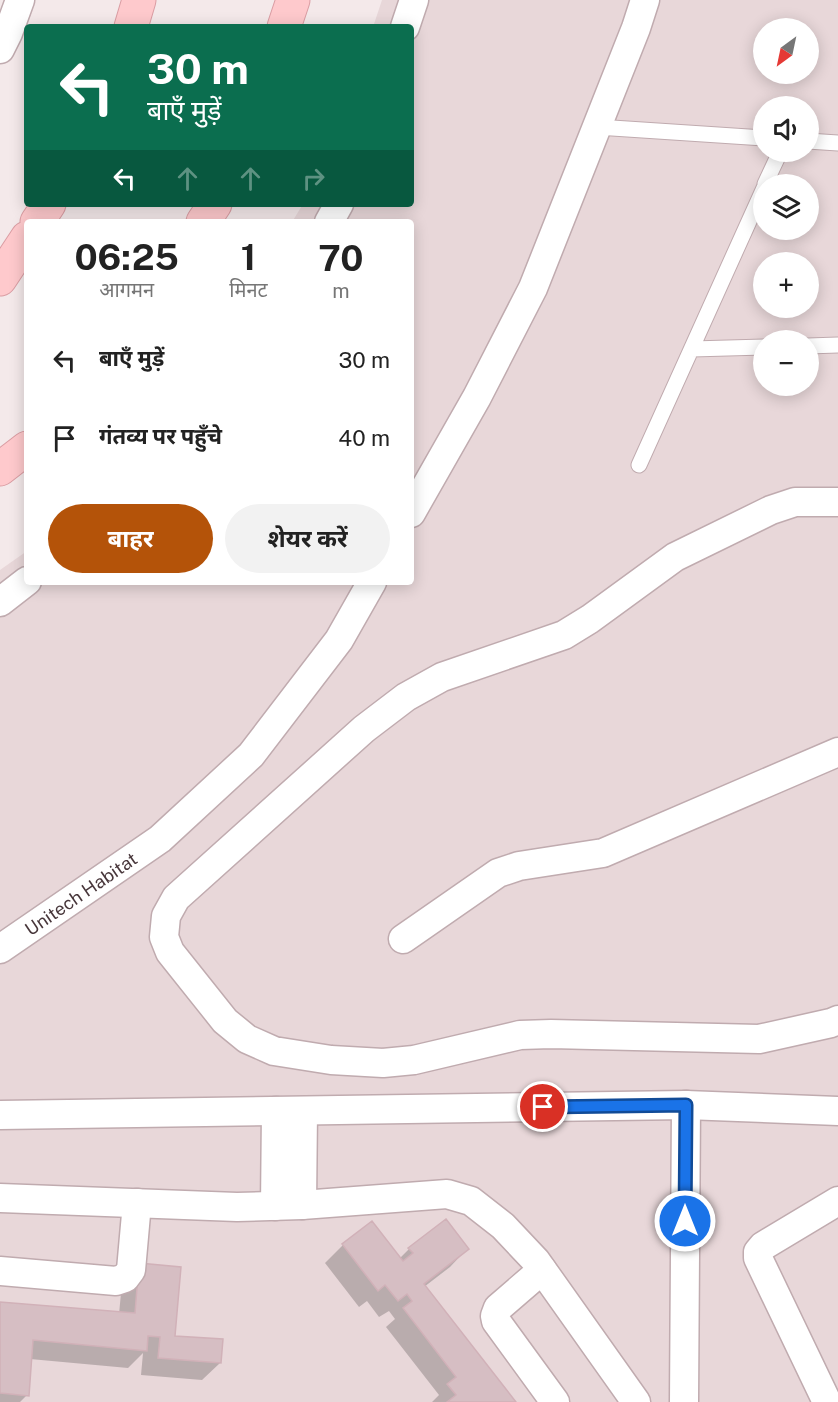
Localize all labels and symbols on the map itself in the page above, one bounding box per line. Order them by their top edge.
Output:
north arrow [753,18,819,84]
street label: Unitech Habitat [21,848,141,939]
pin [517,1081,568,1132]
position arrow [653,1189,717,1253]

